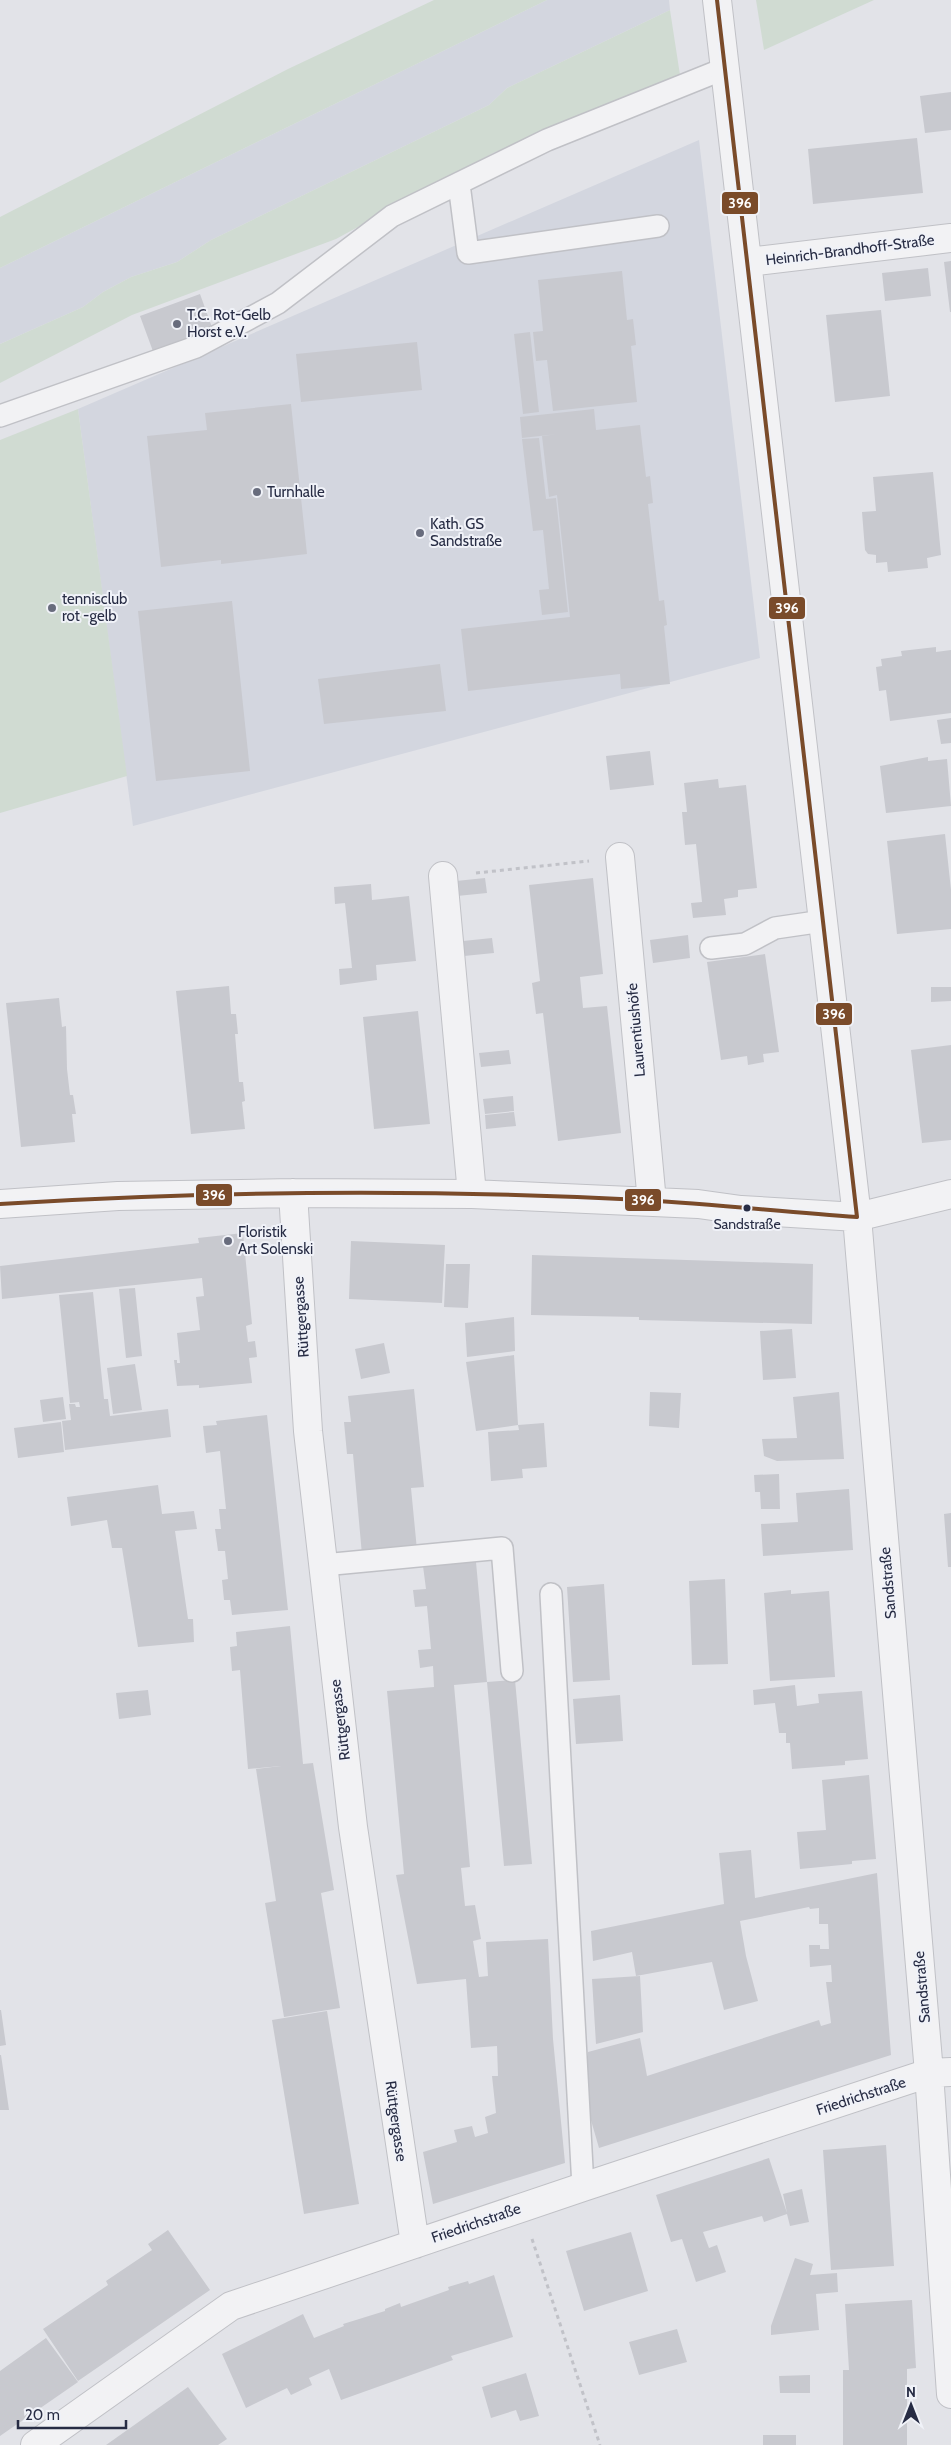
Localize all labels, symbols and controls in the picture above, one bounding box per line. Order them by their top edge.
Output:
line badge: 396 [721,191,759,215]
text: 396 [728,194,752,212]
street label: Heinrich-Brandhoff-Straße [765,231,936,269]
place label: T.C. Rot-Gelb Horst e.V. [187,306,271,341]
marker: T.C. Rot-Gelb Horst e.V. [171,318,183,330]
place label: Turnhalle [267,483,325,501]
marker: Turnhalle [251,486,263,498]
place label: Kath. GS Sandstraße [430,515,502,550]
marker: Kath. GS Sandstraße [414,527,426,539]
place label: tennisclub rot -gelb [62,590,127,625]
line badge: 396 [768,596,806,620]
text: 396 [775,599,799,617]
marker: tennisclub rot -gelb [46,602,58,614]
street label: Laurentiushöfe [623,982,649,1078]
line badge: 396 [815,1002,853,1026]
text: 396 [822,1005,846,1023]
line badge: 396 [195,1183,233,1207]
text: 396 [202,1186,226,1204]
line badge: 396 [624,1188,662,1212]
text: 396 [631,1191,655,1209]
marker: Sandstraße [742,1203,752,1213]
place label: Sandstraße [713,1215,781,1233]
place label: Floristik Art Solenski [238,1223,313,1258]
marker: Floristik Art Solenski [222,1235,234,1247]
street label: Rüttgergasse [289,1275,313,1358]
street label: Sandstraße [876,1546,900,1620]
street label: Rüttgergasse [326,1678,354,1761]
street label: Sandstraße [910,1950,934,2024]
street label: Friedrichstraße [814,2073,908,2119]
street label: Rüttgergasse [381,2079,411,2163]
street label: Friedrichstraße [429,2199,523,2247]
north arrow [886,2380,936,2430]
text: N [906,2383,916,2401]
scale bar [18,2398,125,2430]
text: 20 m [25,2406,60,2424]

